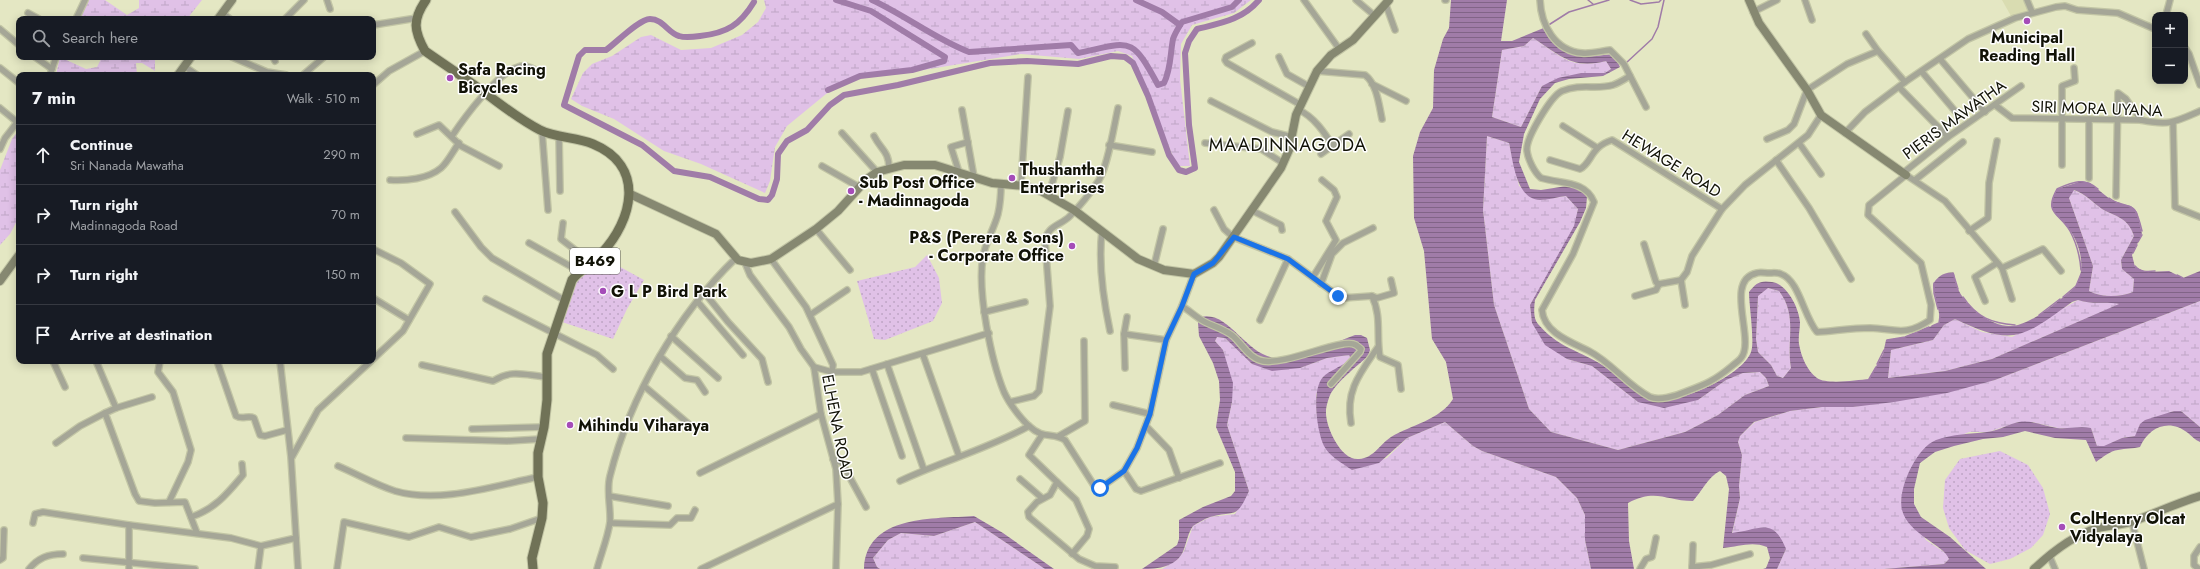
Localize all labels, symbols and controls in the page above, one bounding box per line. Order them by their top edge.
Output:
map controls [2152,12,2188,84]
button: + [2152,12,2188,48]
search box [16,16,376,60]
marker: Municipal Reading Hall [2022,16,2032,26]
place label: Municipal Reading Hall [1979,26,2075,67]
icon: search [30,27,52,49]
text: Search here [62,27,138,49]
button: − [2152,48,2188,84]
place label: Safa Racing Bicycles [458,58,546,99]
marker: Safa Racing Bicycles [445,73,455,83]
street label: PIERIS MAWATHA [1898,74,2011,165]
text: 7 min [32,86,76,110]
text: Walk · 510 m [287,89,360,108]
street label: SIRI MORA UYANA [2031,95,2163,122]
street label: HEWAGE ROAD [1618,124,1726,203]
district label: MAADINNAGODA [1209,132,1367,158]
text: Continue [70,134,133,156]
icon: ahead [32,144,54,166]
text: 290 m [323,145,360,164]
text: Sri Nanada Mawatha [70,156,184,175]
place label: Thushantha Enterprises [1020,158,1104,199]
place label: Sub Post Office - Madinnagoda [859,171,975,212]
marker: Thushantha Enterprises [1007,173,1017,183]
marker: Sub Post Office - Madinnagoda [846,186,856,196]
text: Turn right [70,194,138,216]
icon: right [32,204,54,226]
text: 70 m [331,205,360,224]
text: Madinnagoda Road [70,216,178,235]
place label: P&S (Perera & Sons) - Corporate Office [909,226,1064,267]
marker: P&S (Perera & Sons) - Corporate Office [1067,241,1077,251]
road number: B469 [570,248,620,274]
icon: right [32,264,54,286]
text: Turn right [70,264,138,286]
text: 150 m [325,265,360,284]
place label: G L P Bird Park [611,280,728,303]
marker: G L P Bird Park [598,286,608,296]
route end [1329,287,1347,305]
icon: arrive [32,324,54,346]
text: Arrive at destination [70,324,212,346]
street label: ELHENA ROAD [816,373,859,482]
place label: Mihindu Viharaya [578,414,709,437]
marker: Mihindu Viharaya [565,420,575,430]
route start [1091,479,1109,497]
place label: ColHenry Olcat Vidyalaya [2069,507,2186,548]
marker: ColHenry Olcat Vidyalaya [2057,522,2067,532]

